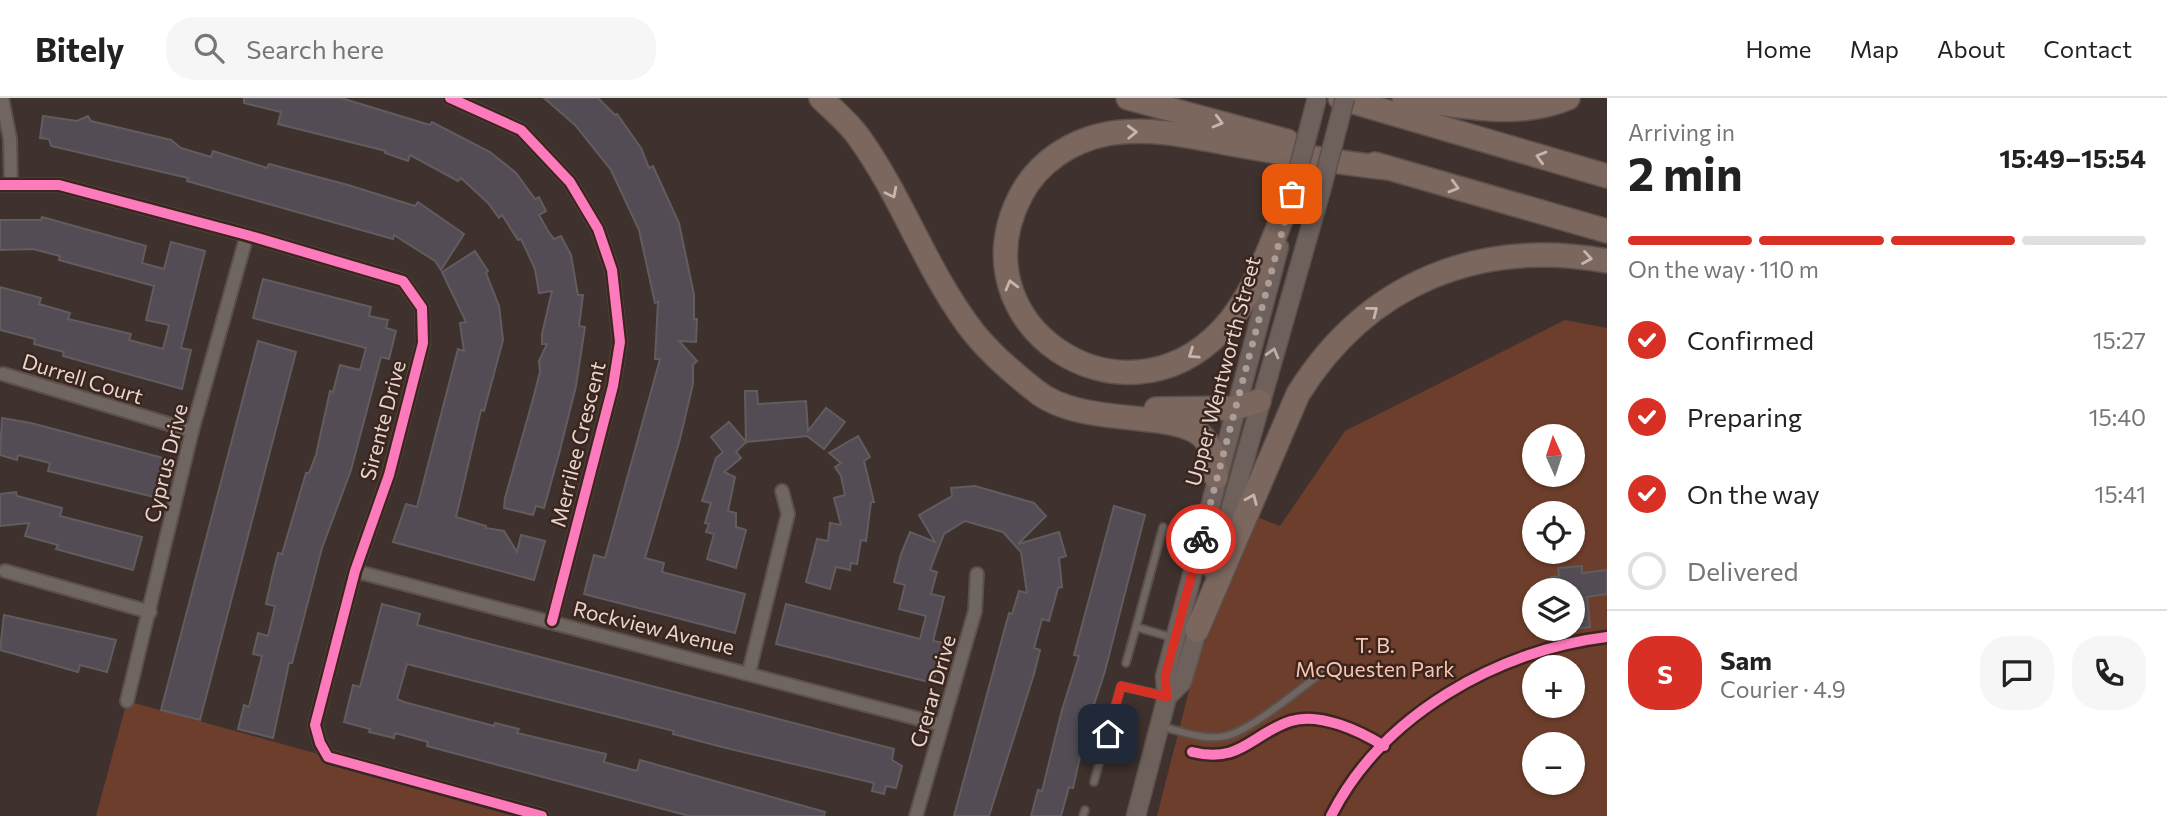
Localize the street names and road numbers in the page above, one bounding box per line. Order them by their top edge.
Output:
street label: Upper Wentworth Street [1179,253,1265,489]
street label: Durrell Court [20,348,146,408]
street label: Sirente Drive [354,357,410,483]
street label: Merrilee Crescent [544,359,610,529]
street label: Cyprus Drive [138,401,192,525]
street label: Rockview Avenue [571,595,737,659]
street label: Crerar Drive [904,632,960,750]

